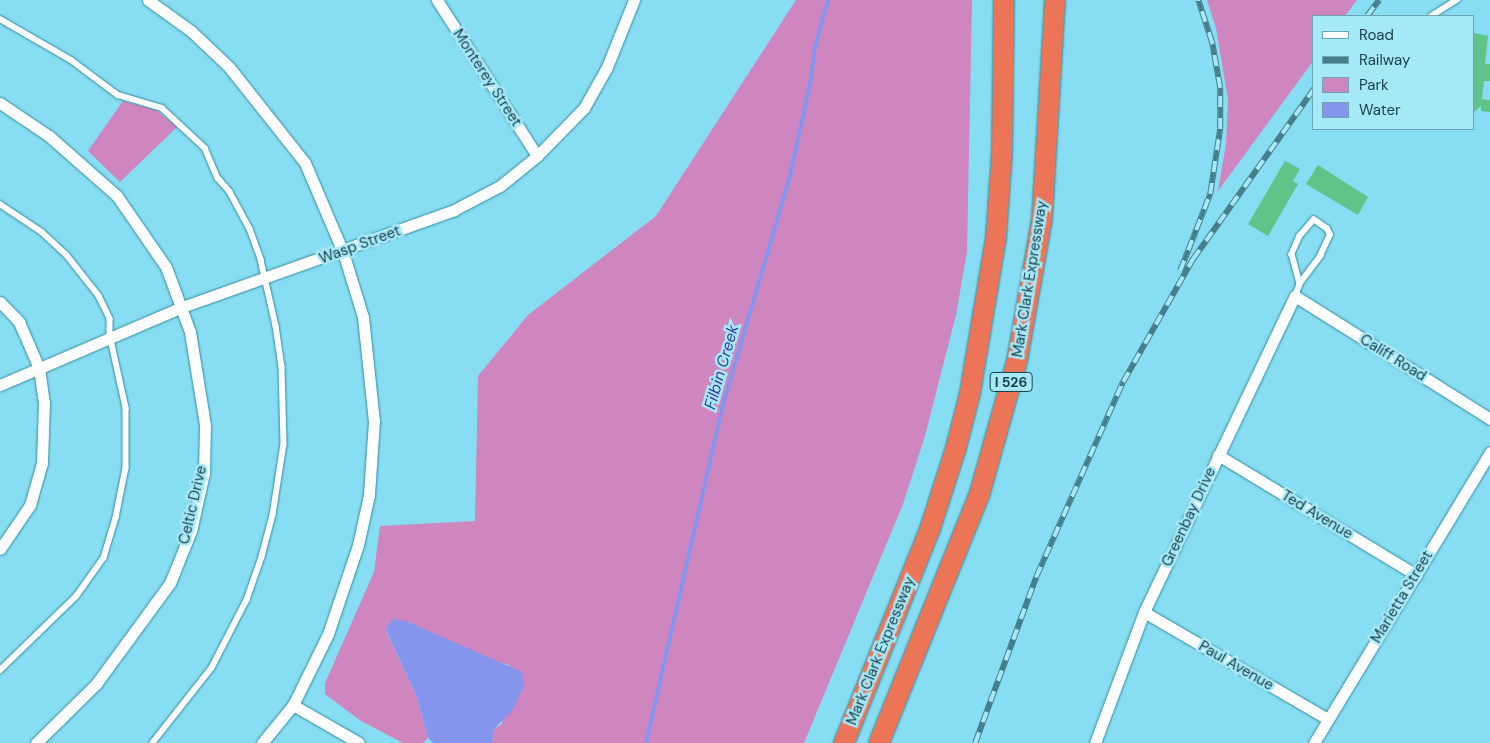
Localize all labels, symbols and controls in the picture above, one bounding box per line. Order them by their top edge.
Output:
legend [1312,15,1475,130]
text: Road [1359,25,1394,45]
street label: Monterey Street [449,26,525,130]
text: Railway [1359,50,1410,70]
text: Park [1359,75,1389,95]
text: Water [1359,100,1400,120]
street label: Mark Clark Expressway [1009,199,1051,359]
street label: Wasp Street [317,222,403,268]
water label: Filbin Creek [701,323,743,411]
street label: Califf Road [1356,331,1430,385]
road number: I 526 [988,371,1034,394]
street label: Celtic Drive [175,464,211,546]
street label: Greenbay Drive [1158,465,1220,569]
street label: Ted Avenue [1278,487,1356,543]
street label: Marietta Street [1367,548,1437,646]
street label: Mark Clark Expressway [843,574,919,728]
street label: Paul Avenue [1195,637,1277,695]

